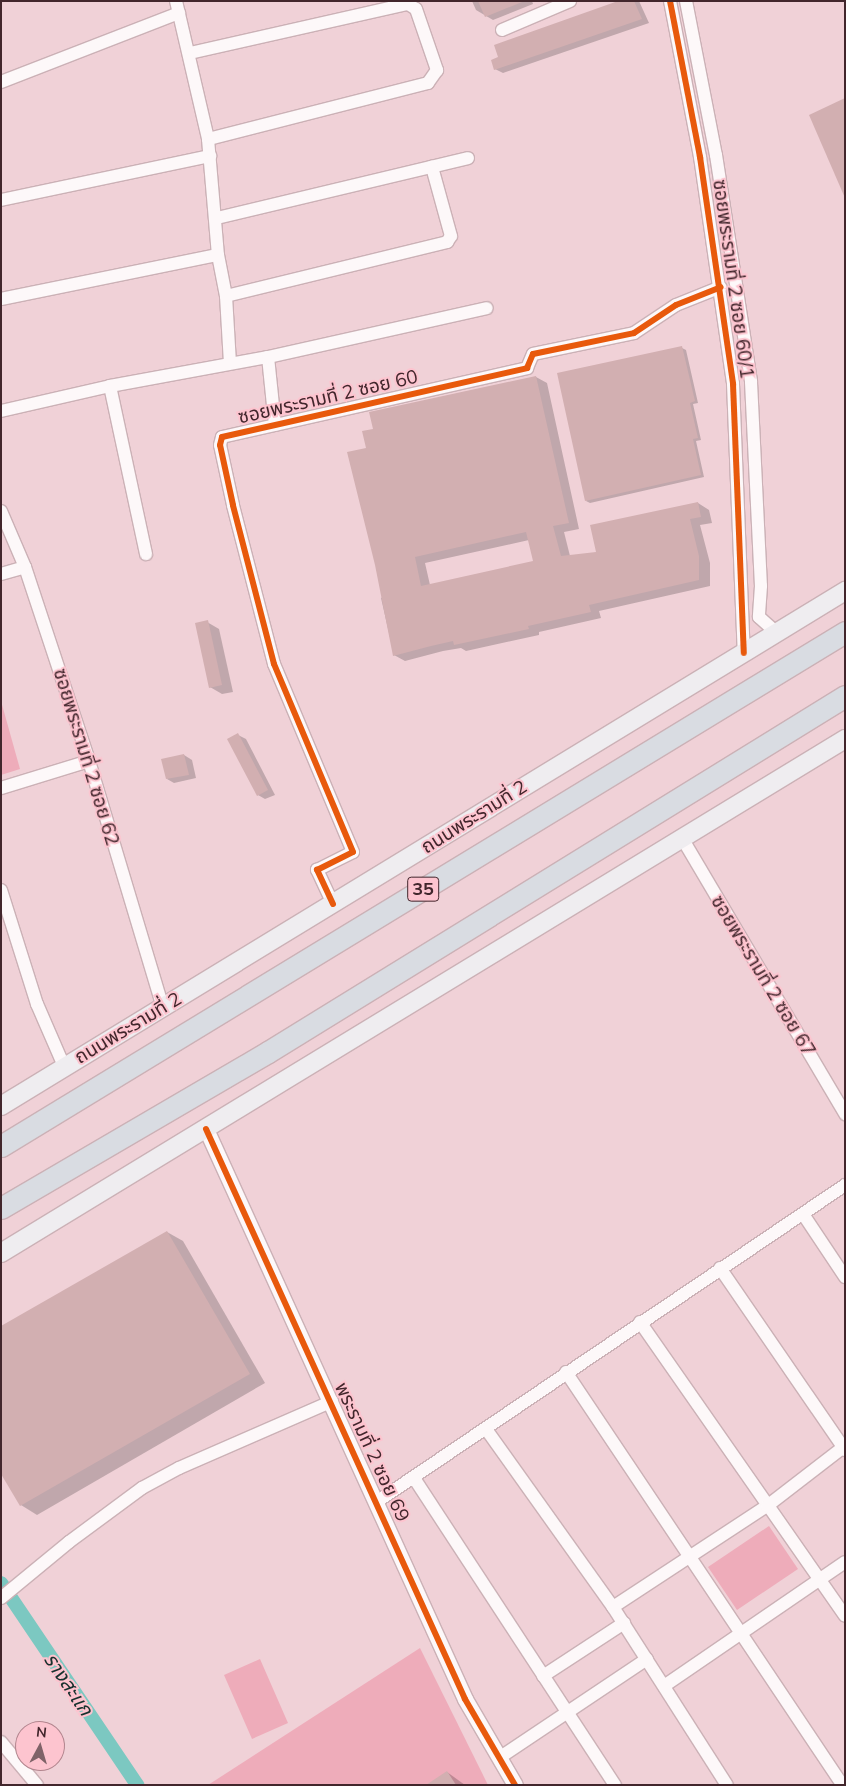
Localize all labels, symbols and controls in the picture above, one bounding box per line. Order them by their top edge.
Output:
street label: ซอยพระรามที่ 2 ซอย 60/1 [708,178,758,380]
street label: ซอยพระรามที่ 2 ซอย 60 [236,365,420,429]
street label: ซอยพระรามที่ 2 ซอย 62 [48,666,124,848]
street label: ถนนพระรามที่ 2 [417,775,531,859]
road number: 35 [407,874,439,904]
street label: ซอยพระรามที่ 2 ซอย 67 [706,891,820,1061]
street label: ถนนพระรามที่ 2 [71,987,185,1069]
street label: พระรามที่ 2 ซอย 69 [330,1379,414,1525]
water label: รางสะแก [39,1648,99,1720]
north arrow [15,1721,65,1771]
text: N [35,1723,48,1742]

